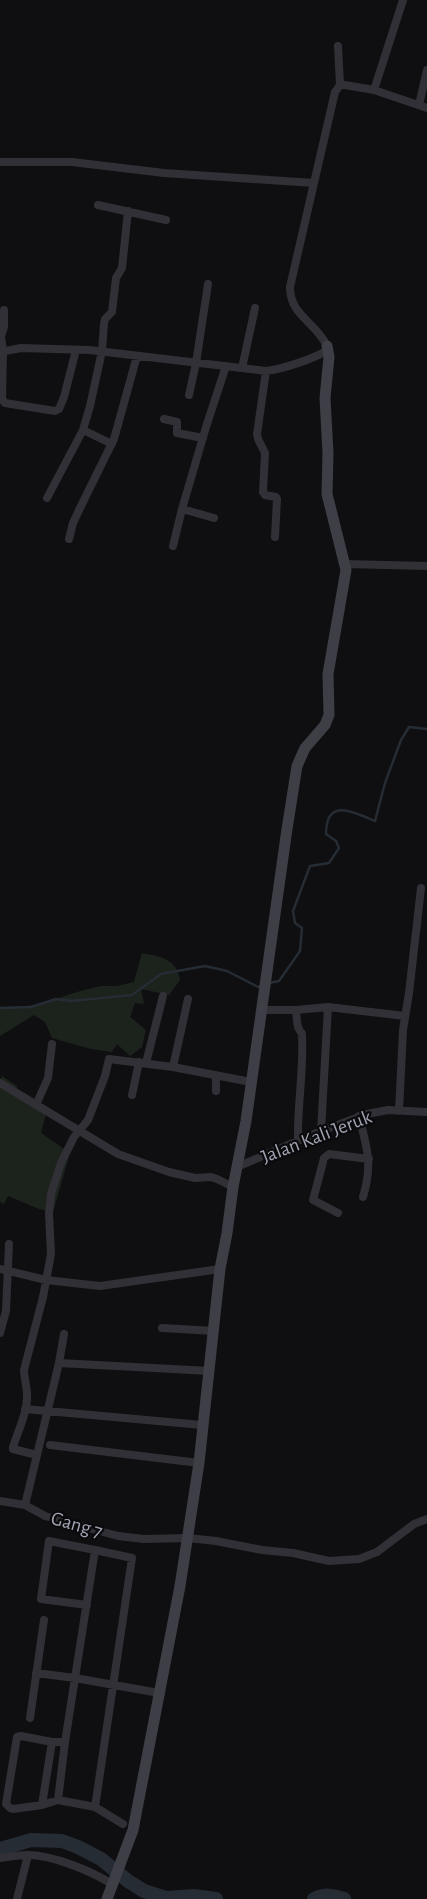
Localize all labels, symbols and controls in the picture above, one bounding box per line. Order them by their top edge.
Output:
street label: Jalan Kali Jeruk [258,1107,374,1167]
street label: Gang 7 [49,1508,105,1542]

